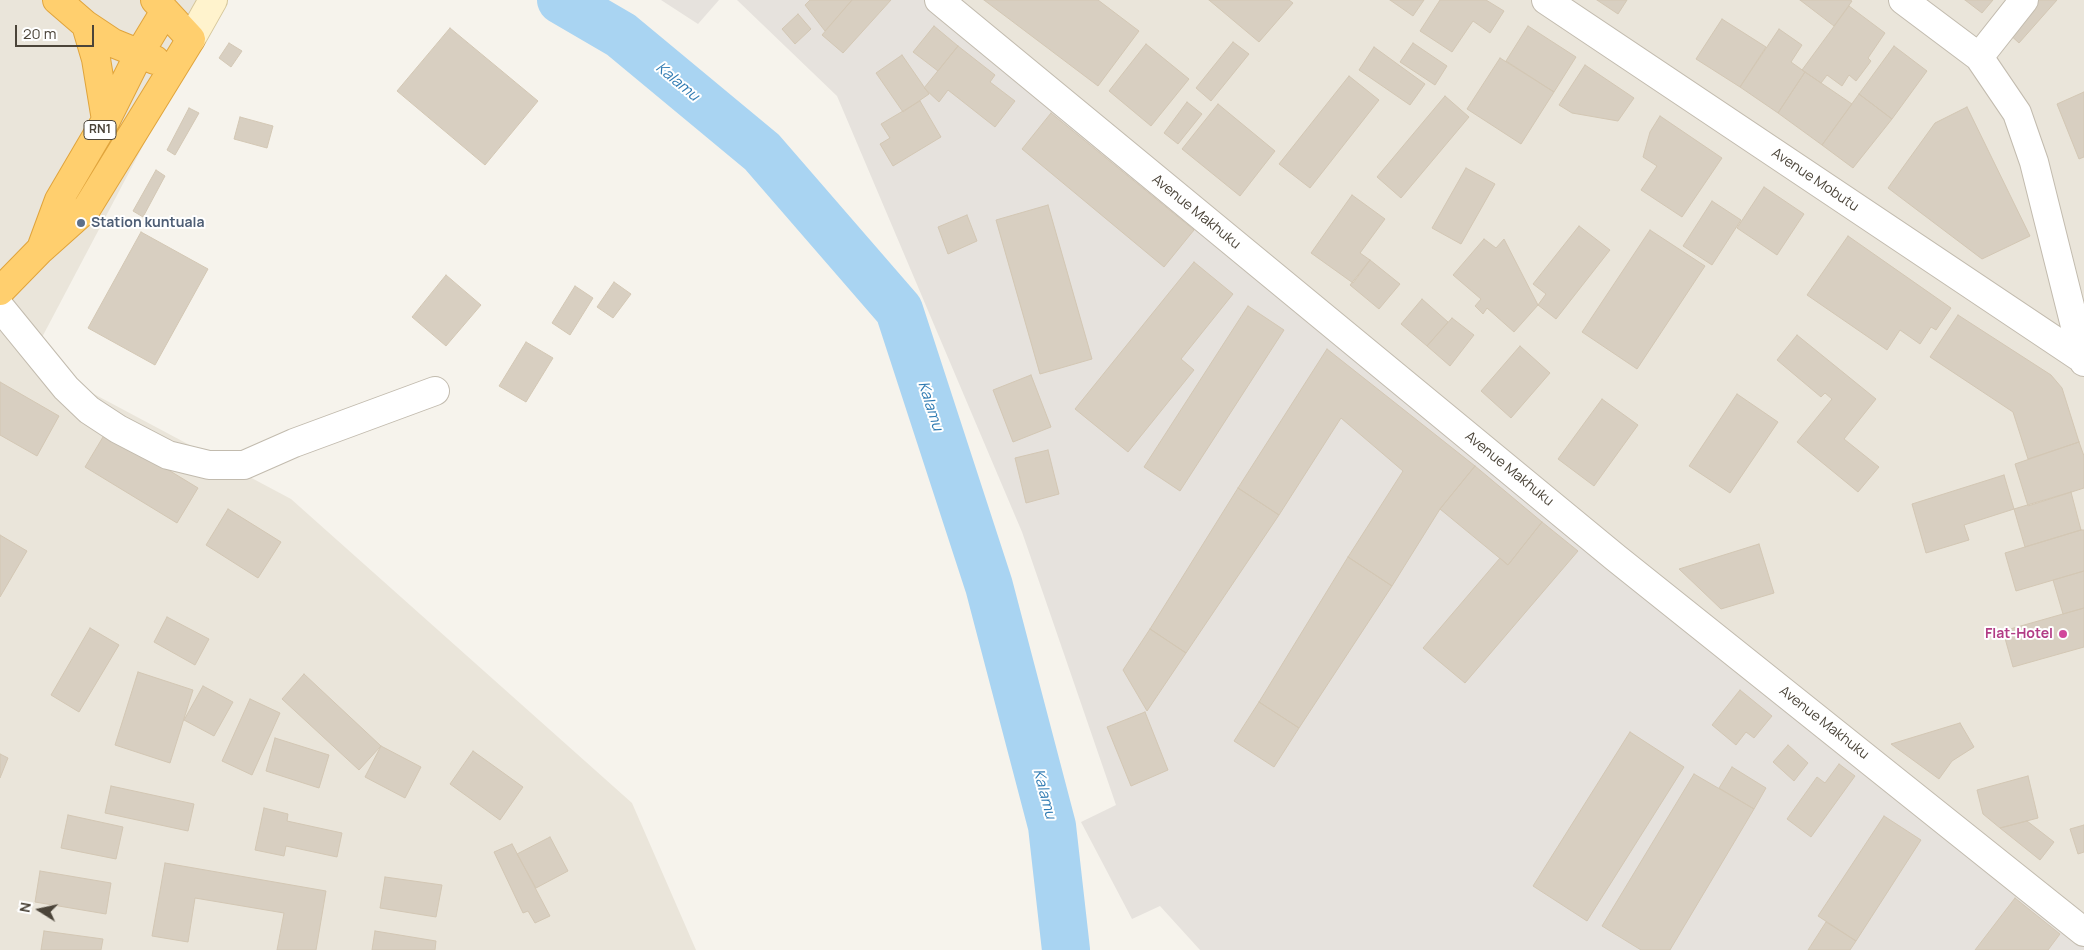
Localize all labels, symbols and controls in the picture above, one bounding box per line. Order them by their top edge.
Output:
scale bar [18,15,96,47]
text: 20 m [23,23,56,44]
water label: Kalamu [652,59,702,105]
road number: RN1 [84,120,116,140]
street label: Avenue Mobutu [1768,145,1862,215]
street label: Avenue Makhuku [1148,171,1244,253]
place label: Station kuntuala [91,215,204,231]
marker: Station kuntuala [75,217,87,229]
water label: Kalamu [914,379,946,433]
street label: Avenue Makhuku [1461,428,1557,510]
place label: Flat-Hotel [1985,626,2053,642]
marker: Flat-Hotel [2057,628,2069,640]
street label: Avenue Makhuku [1776,683,1872,763]
water label: Kalamu [1029,767,1059,821]
north arrow [15,885,65,935]
text: N [15,901,35,914]

